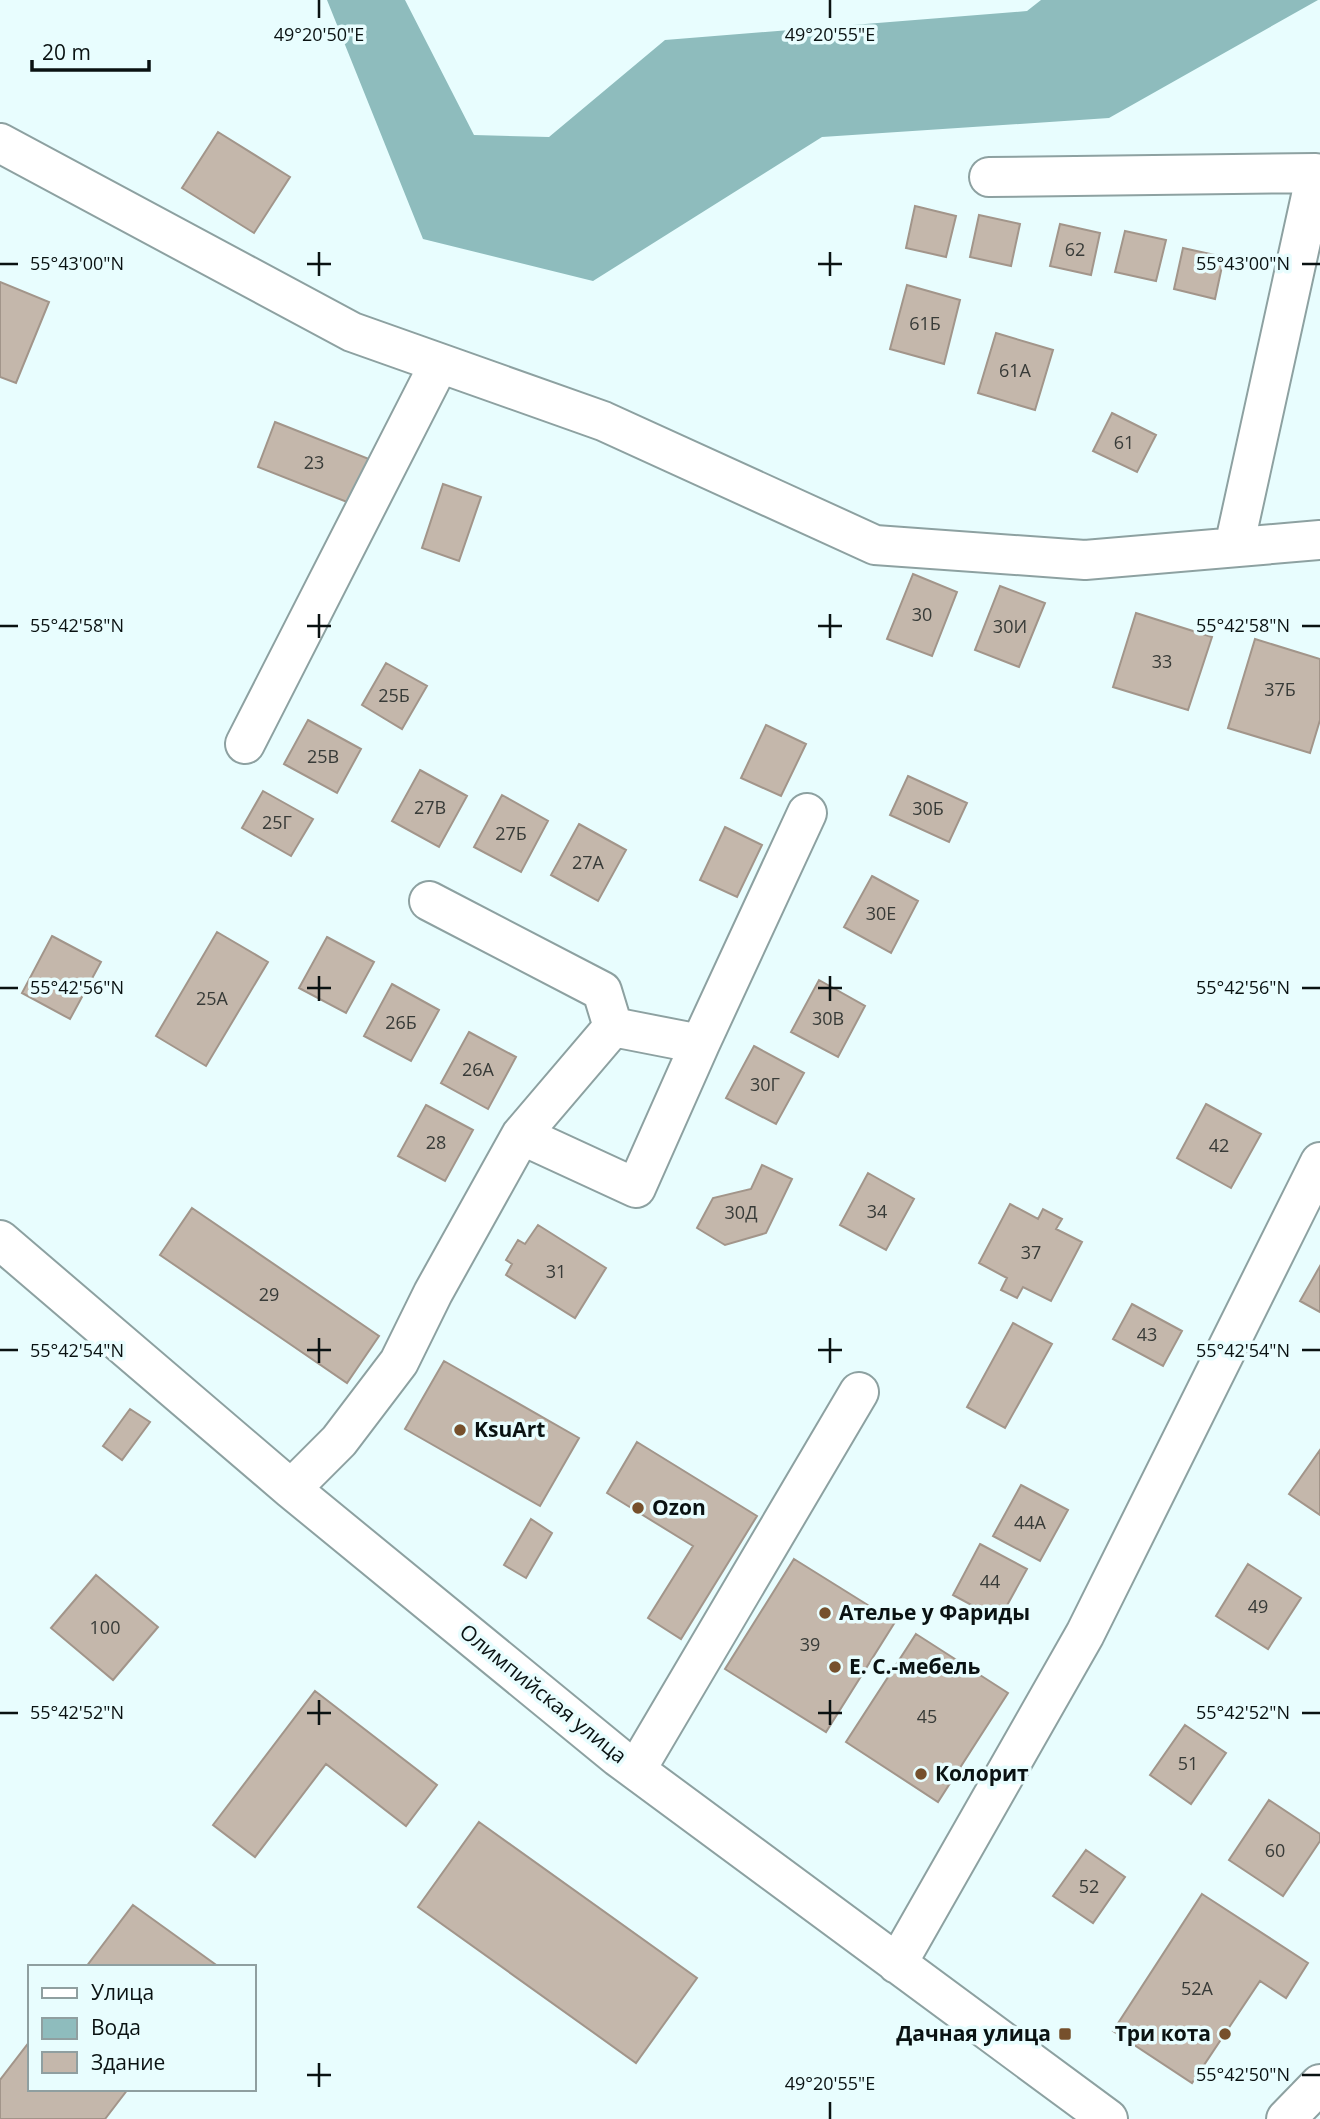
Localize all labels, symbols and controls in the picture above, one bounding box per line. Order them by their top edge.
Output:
text: 49°20'50"E [274,22,364,46]
text: 49°20'55"E [785,22,875,46]
scale bar [32,28,149,72]
text: 20 m [42,38,91,66]
house number: 62 [1065,237,1085,261]
text: 55°43'00"N [30,251,124,275]
text: 55°43'00"N [1196,251,1290,275]
house number: 61Б [909,311,941,335]
house number: 61А [999,358,1032,382]
house number: 61 [1114,430,1134,454]
house number: 23 [304,450,324,474]
house number: 30 [912,602,932,626]
text: 55°42'58"N [30,613,124,637]
text: 55°42'58"N [1196,613,1290,637]
house number: 30И [993,614,1027,638]
house number: 33 [1152,649,1172,673]
house number: 37Б [1264,677,1296,701]
house number: 25Б [378,683,410,707]
house number: 25В [307,744,339,768]
house number: 27В [414,795,446,819]
house number: 30Б [912,796,944,820]
house number: 25Г [262,810,292,834]
house number: 27Б [495,821,527,845]
house number: 27А [572,850,605,874]
house number: 30Е [866,901,896,925]
text: 55°42'56"N [30,975,124,999]
text: 55°42'56"N [1196,975,1290,999]
house number: 25А [196,986,229,1010]
house number: 30В [812,1006,844,1030]
house number: 26Б [385,1010,417,1034]
house number: 26А [462,1057,495,1081]
house number: 30Г [750,1072,780,1096]
house number: 28 [426,1130,446,1154]
house number: 42 [1209,1133,1229,1157]
house number: 34 [867,1199,887,1223]
house number: 30Д [725,1200,757,1224]
house number: 37 [1021,1240,1041,1264]
house number: 31 [546,1259,566,1283]
house number: 29 [259,1282,279,1306]
house number: 43 [1137,1322,1157,1346]
text: 55°42'54"N [30,1338,124,1362]
text: 55°42'54"N [1196,1338,1290,1362]
place label: KsuArt [474,1415,545,1443]
marker: KsuArt [452,1422,468,1438]
place label: Ozon [652,1493,706,1521]
marker: Ozon [630,1500,646,1516]
house number: 44А [1014,1510,1047,1534]
house number: 44 [980,1569,1000,1593]
house number: 49 [1248,1594,1268,1618]
place label: Ателье у Фариды [839,1598,1030,1626]
marker: Ателье у Фариды [817,1605,833,1621]
house number: 100 [90,1615,120,1639]
street label: Олимпийская улица [454,1617,633,1769]
house number: 39 [800,1632,820,1656]
place label: Е. С.-мебель [849,1652,980,1680]
marker: Е. С.-мебель [827,1659,843,1675]
text: 55°42'52"N [30,1700,124,1724]
text: 55°42'52"N [1196,1700,1290,1724]
house number: 45 [917,1704,937,1728]
house number: 51 [1178,1751,1198,1775]
place label: Колорит [935,1759,1029,1787]
marker: Колорит [913,1766,929,1782]
house number: 60 [1265,1838,1285,1862]
house number: 52 [1079,1874,1099,1898]
legend [28,1965,256,2091]
house number: 52А [1181,1976,1214,2000]
text: Улица [91,1978,154,2006]
text: Вода [91,2013,141,2041]
place label: Дачная улица [896,2019,1051,2047]
place label: Три кота [1115,2019,1211,2047]
marker: Дачная улица [1057,2026,1073,2042]
marker: Три кота [1217,2026,1233,2042]
text: Здание [91,2048,165,2076]
text: 55°42'50"N [1196,2062,1290,2086]
text: 49°20'55"E [785,2071,875,2095]

